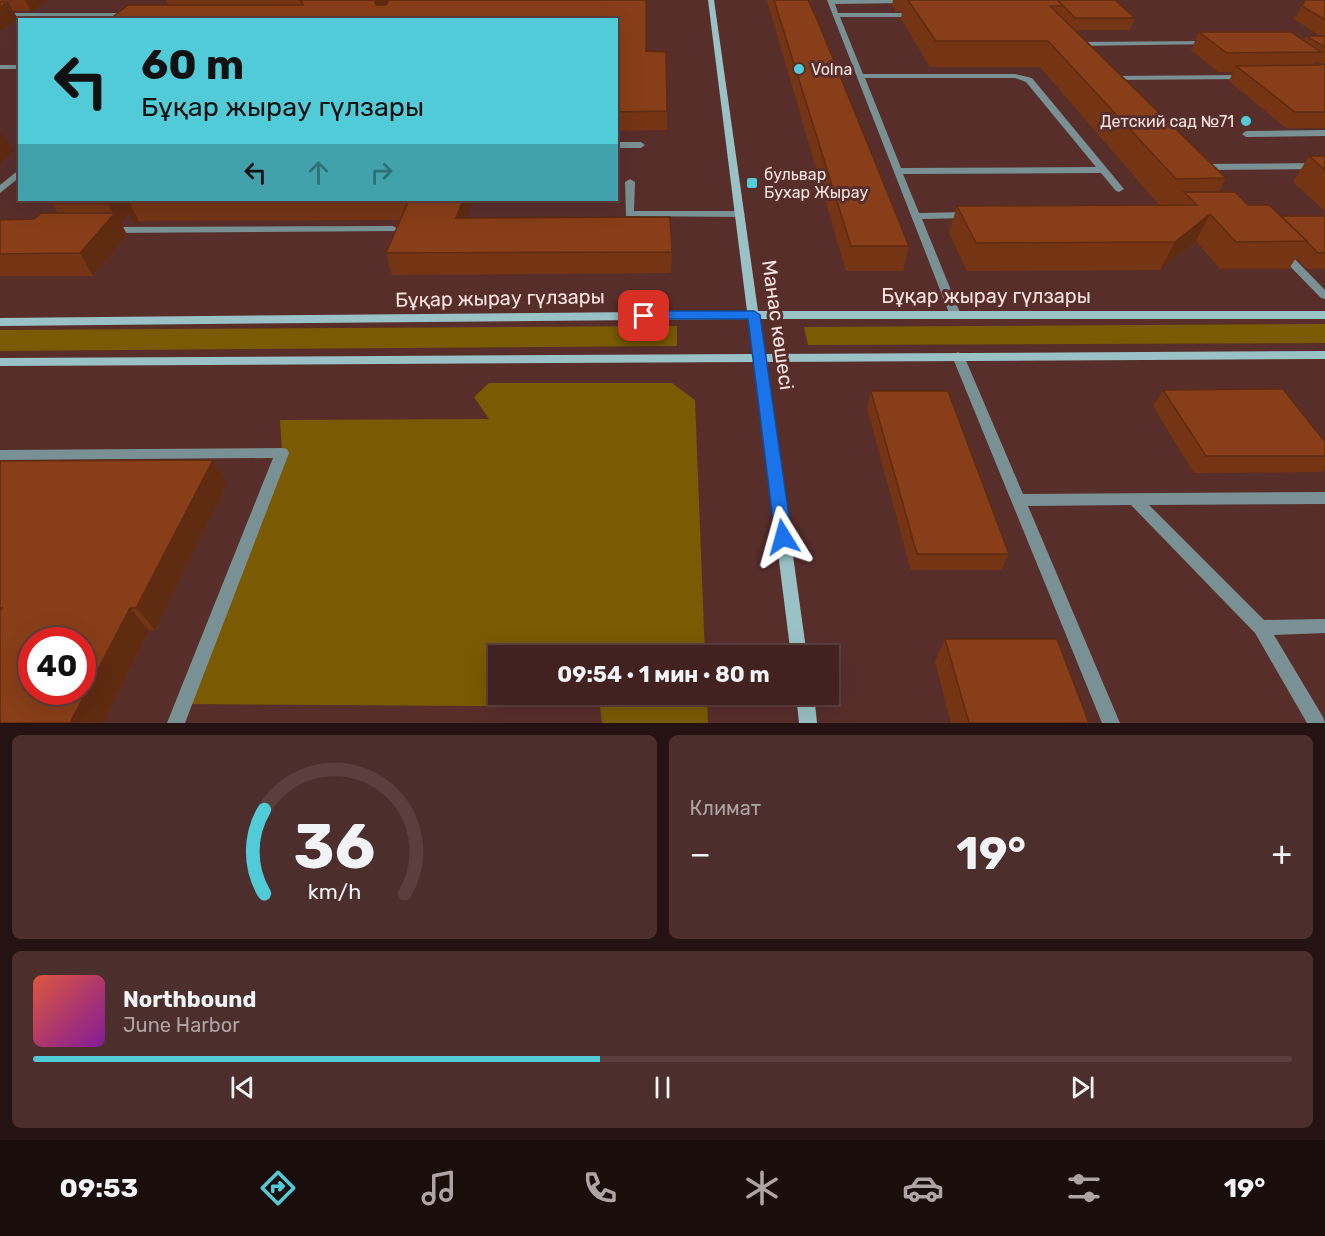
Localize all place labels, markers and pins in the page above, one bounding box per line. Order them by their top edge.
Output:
place label: Volna [811,60,852,79]
marker: Volna [792,62,806,76]
place label: Детский сад №71 [1100,112,1234,131]
marker: Детский сад №71 [1239,114,1253,128]
place label: бульвар Бухар Жырау [764,165,868,202]
marker: бульвар Бухар Жырау [745,176,759,190]
pin [618,290,669,341]

